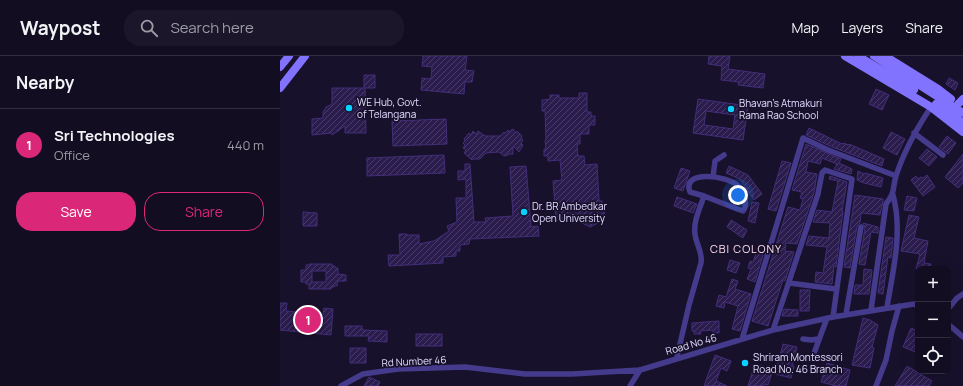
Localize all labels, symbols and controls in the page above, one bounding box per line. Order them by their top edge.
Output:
search box [124,10,404,46]
text: Waypost [20,15,100,41]
icon: search [138,17,160,39]
text: Search here [170,17,254,38]
text: Map [791,18,819,37]
text: Layers [841,18,883,37]
text: Share [905,18,943,37]
text: Nearby [16,71,74,94]
place label: WE Hub, Govt. of Telangana [357,95,422,121]
place label: Bhavan's Atmakuri Rama Rao School [739,96,822,122]
marker: WE Hub, Govt. of Telangana [344,103,354,113]
marker: Bhavan's Atmakuri Rama Rao School [726,104,736,114]
text: Sri Technologies [54,125,175,146]
text: 1 [26,136,32,154]
text: 440 m [227,136,264,154]
text: Office [54,146,90,164]
your location [728,185,748,205]
button: Save [16,192,136,231]
button: Share [144,192,264,231]
place label: Dr. BR Ambedkar Open University [532,199,608,225]
marker: Dr. BR Ambedkar Open University [519,207,529,217]
district label: CBI COLONY [710,241,782,256]
map controls [915,266,951,374]
button: + [915,266,951,302]
button: − [915,302,951,338]
pin: 1 [295,305,321,335]
street label: Road No 46 [664,330,718,358]
button: locate [915,338,951,374]
place label: Shriram Montessori Road No. 46 Branch [753,350,843,376]
street label: Rd Number 46 [381,352,447,370]
marker: Shriram Montessori Road No. 46 Branch [740,358,750,368]

